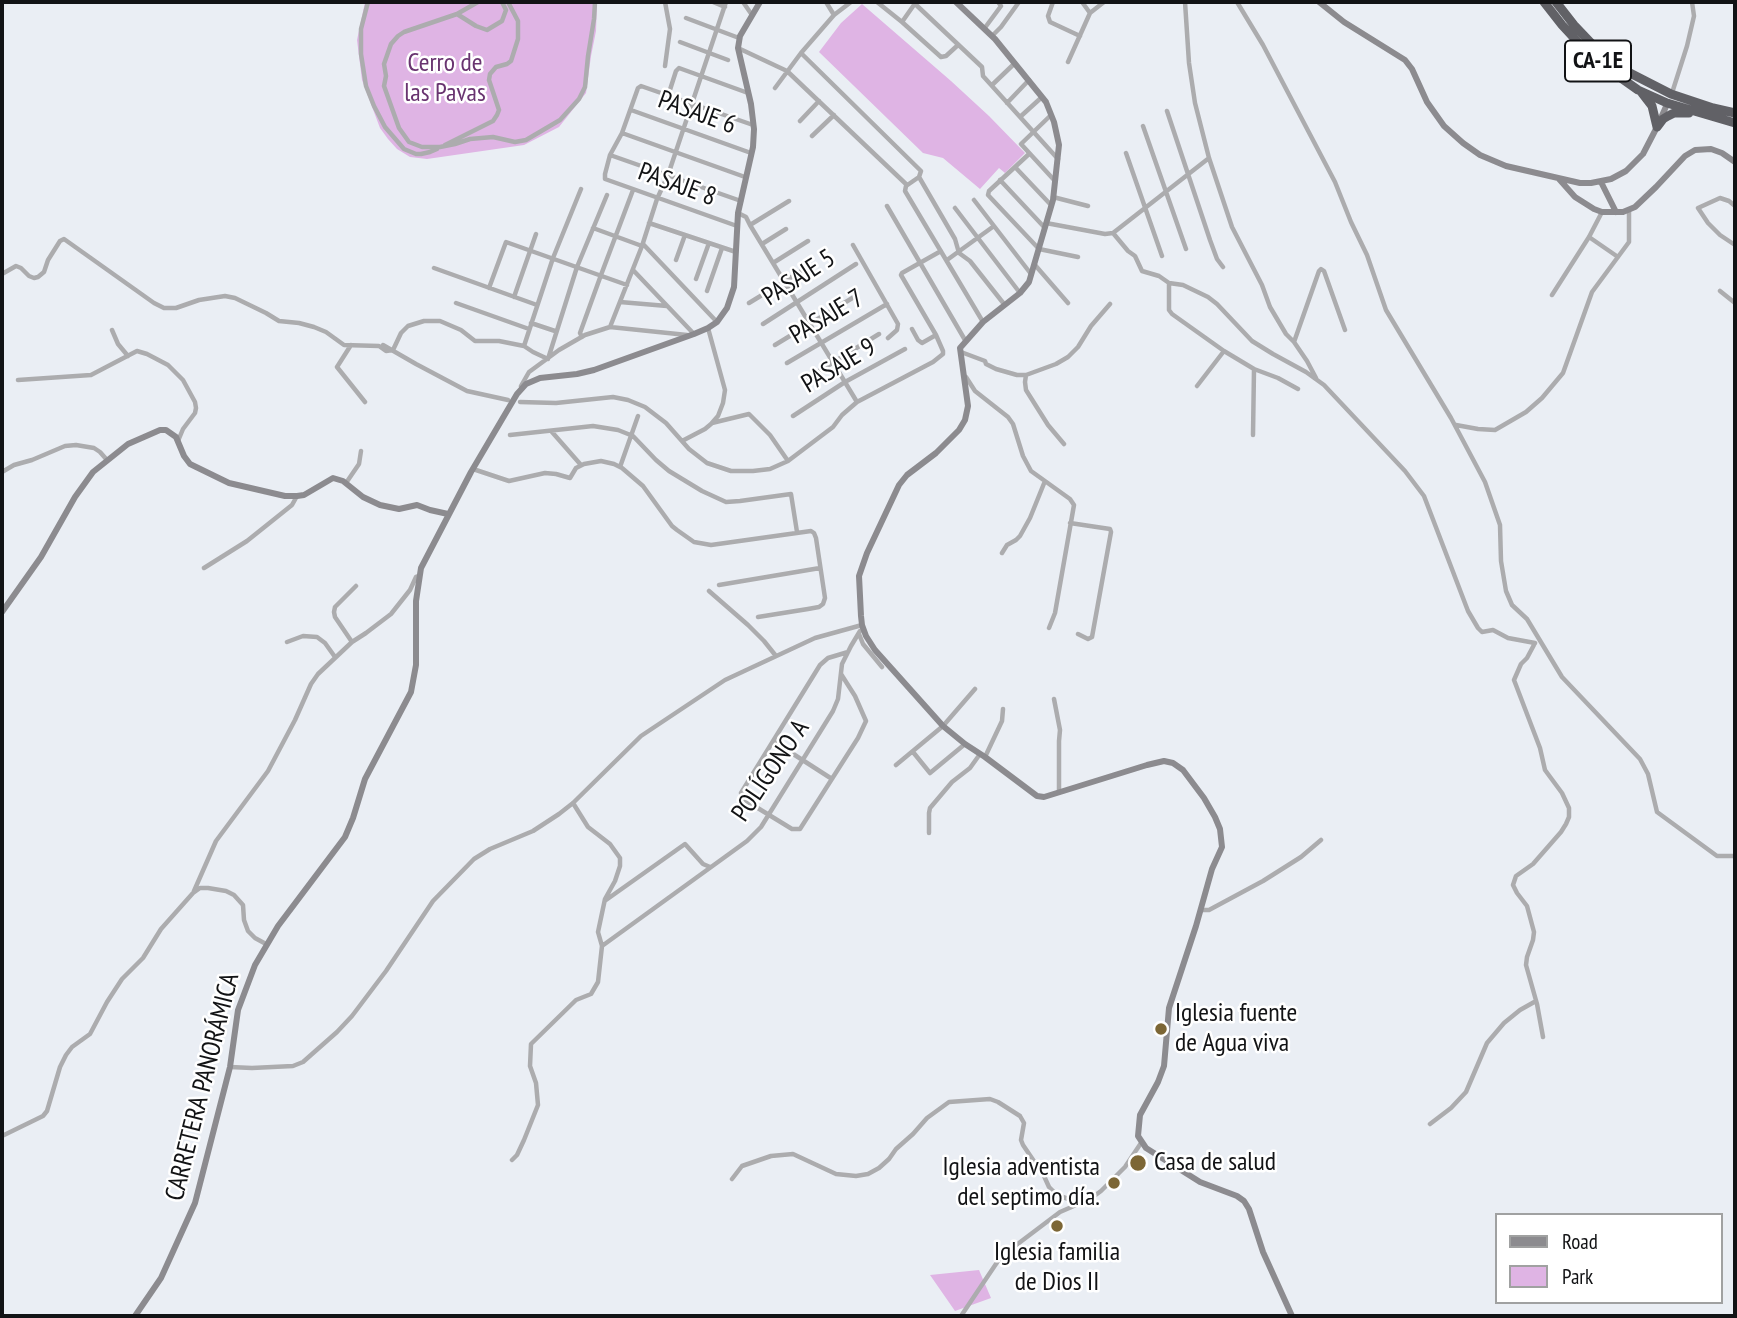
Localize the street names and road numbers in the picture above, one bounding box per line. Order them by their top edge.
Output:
road number: CA-1E [1565,40,1631,82]
street label: PASAJE 6 [654,85,740,141]
street label: PASAJE 8 [634,157,720,213]
street label: PASAJE 5 [757,243,841,313]
street label: PASAJE 7 [784,283,870,351]
street label: PASAJE 9 [796,332,882,400]
street label: POLÍGONO A [726,714,816,828]
street label: CARRETERA PANORÁMICA [160,970,246,1204]

